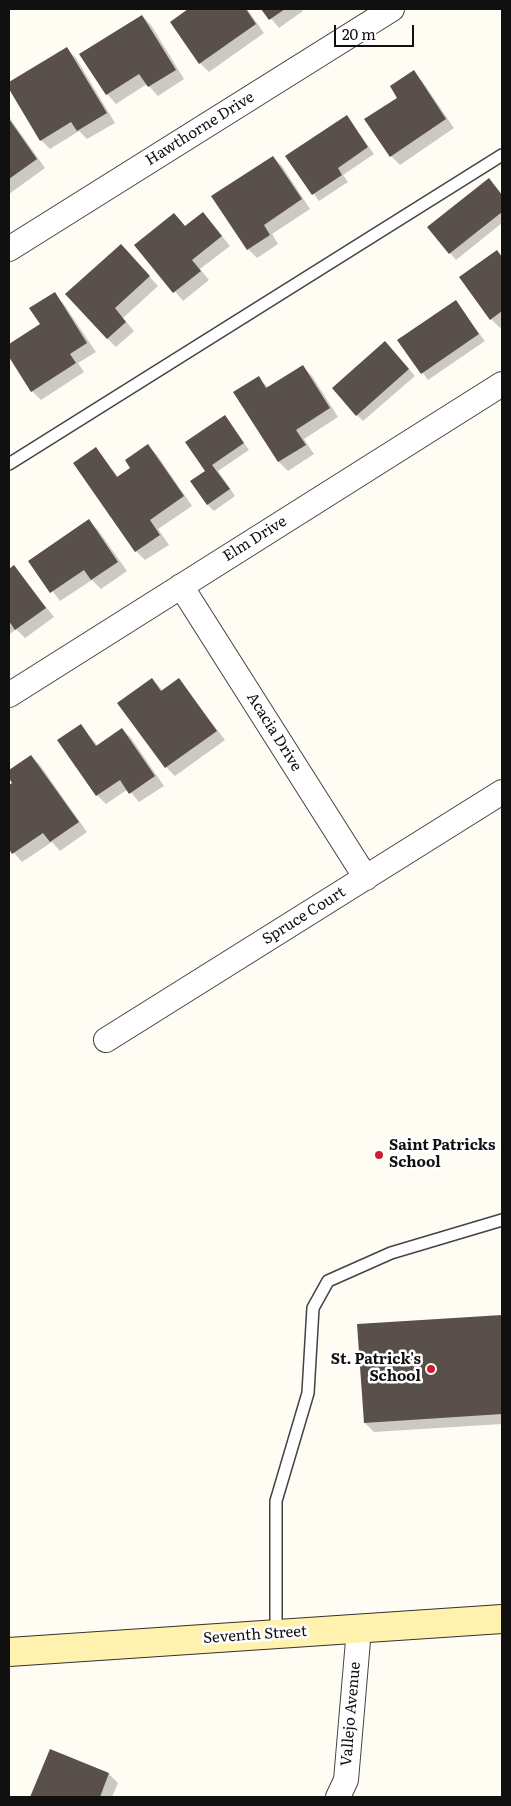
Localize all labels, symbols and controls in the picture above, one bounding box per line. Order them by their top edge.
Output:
scale bar [336,15,416,47]
text: 20 m [342,22,376,45]
street label: Hawthorne Drive [142,88,258,170]
street label: Elm Drive [220,512,290,566]
street label: Acacia Drive [243,689,305,775]
street label: Spruce Court [259,883,349,949]
place label: Saint Patricks School [389,1137,495,1172]
marker: Saint Patricks School [373,1149,385,1161]
place label: St. Patrick's School [331,1351,421,1386]
marker: St. Patrick's School [425,1363,437,1375]
street label: Seventh Street [202,1622,308,1648]
street label: Vallejo Avenue [337,1661,365,1767]

